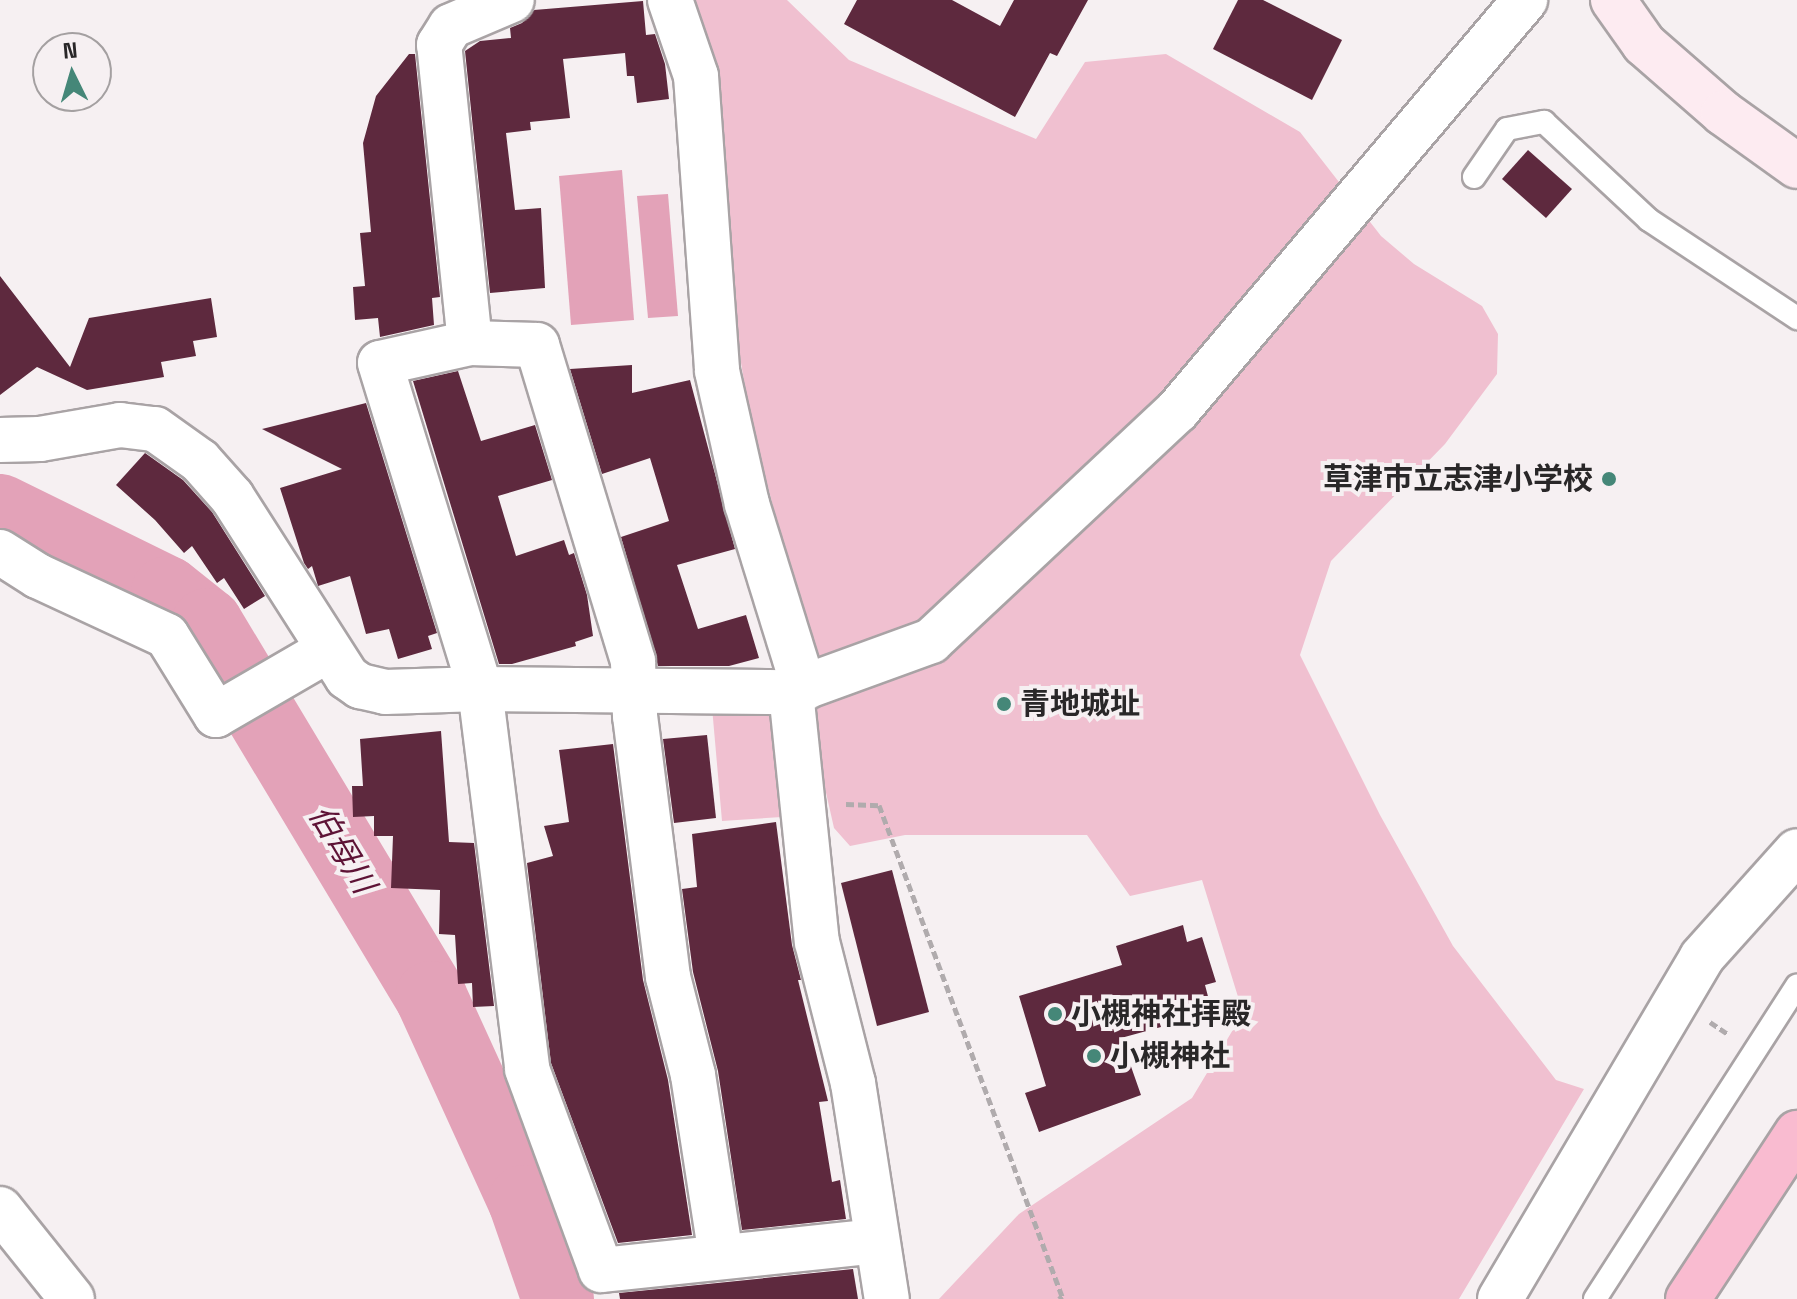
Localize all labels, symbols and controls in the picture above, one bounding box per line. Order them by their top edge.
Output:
north arrow [32,32,112,112]
text: N [62,35,79,65]
place label: 草津市立志津小学校 [1323,461,1593,497]
marker: 草津市立志津小学校 [1600,470,1618,488]
place label: 青地城址 [1020,686,1140,722]
marker: 青地城址 [995,695,1013,713]
water label: 伯母川 [301,798,383,900]
place label: 小槻神社拝殿 [1071,996,1251,1032]
marker: 小槻神社拝殿 [1046,1005,1064,1023]
place label: 小槻神社 [1110,1038,1230,1074]
marker: 小槻神社 [1085,1047,1103,1065]

